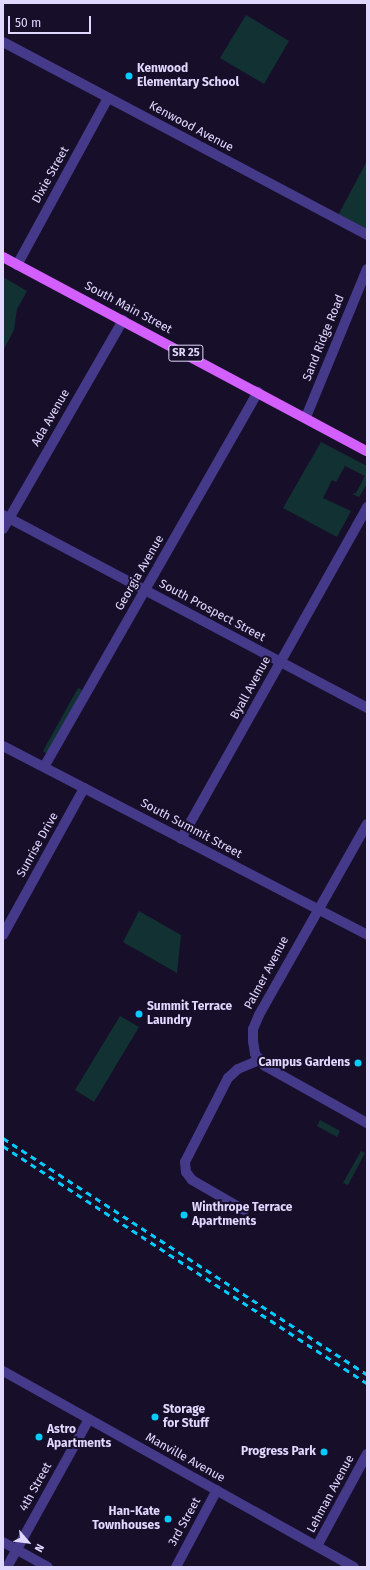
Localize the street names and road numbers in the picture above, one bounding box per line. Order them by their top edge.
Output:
street label: Kenwood Avenue [146,99,236,155]
street label: Dixie Street [30,144,72,206]
street label: South Main Street [82,279,174,337]
street label: Sand Ridge Road [300,293,348,383]
road number: SR 25 [168,344,204,362]
street label: Ada Avenue [29,387,73,449]
street label: Georgia Avenue [113,533,167,613]
street label: South Prospect Street [156,577,268,645]
street label: Byall Avenue [228,654,274,722]
street label: South Summit Street [138,796,244,862]
street label: Sunrise Drive [14,810,62,880]
street label: Palmer Avenue [242,934,292,1012]
street label: Manville Avenue [143,1430,227,1486]
street label: Lehman Avenue [304,1453,358,1535]
street label: 4th Street [17,1460,55,1514]
street label: 3rd Street [166,1495,204,1549]

